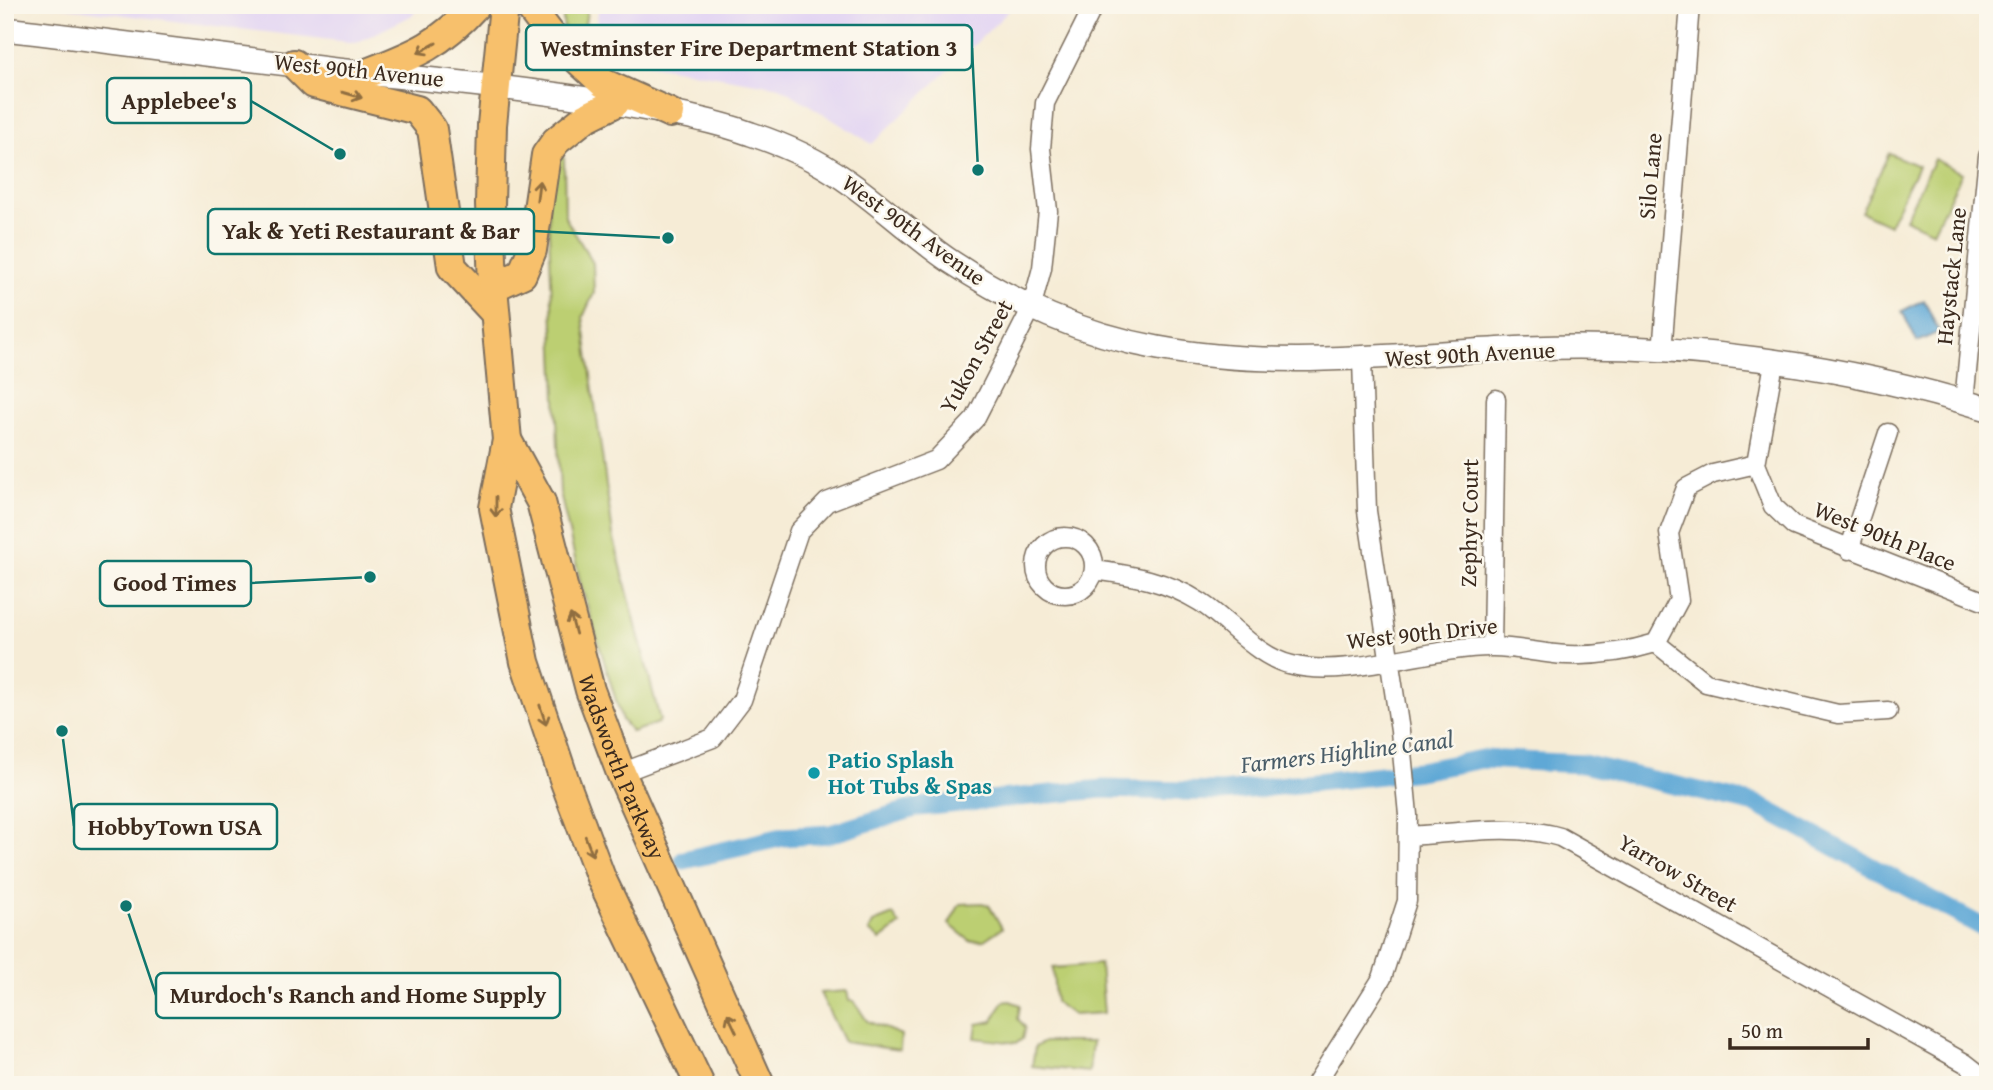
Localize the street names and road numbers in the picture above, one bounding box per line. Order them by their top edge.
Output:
street label: West 90th Avenue [272,44,446,95]
street label: Silo Lane [1629,131,1670,221]
street label: West 90th Avenue [836,166,993,293]
street label: Haystack Lane [1927,206,1974,346]
street label: Yukon Street [931,293,1020,419]
street label: West 90th Avenue [1384,333,1556,374]
street label: Zephyr Court [1451,458,1486,588]
street label: West 90th Place [1809,492,1961,579]
street label: West 90th Drive [1345,608,1499,657]
street label: Wadsworth Parkway [571,671,675,865]
street label: Yarrow Street [1612,825,1744,920]

